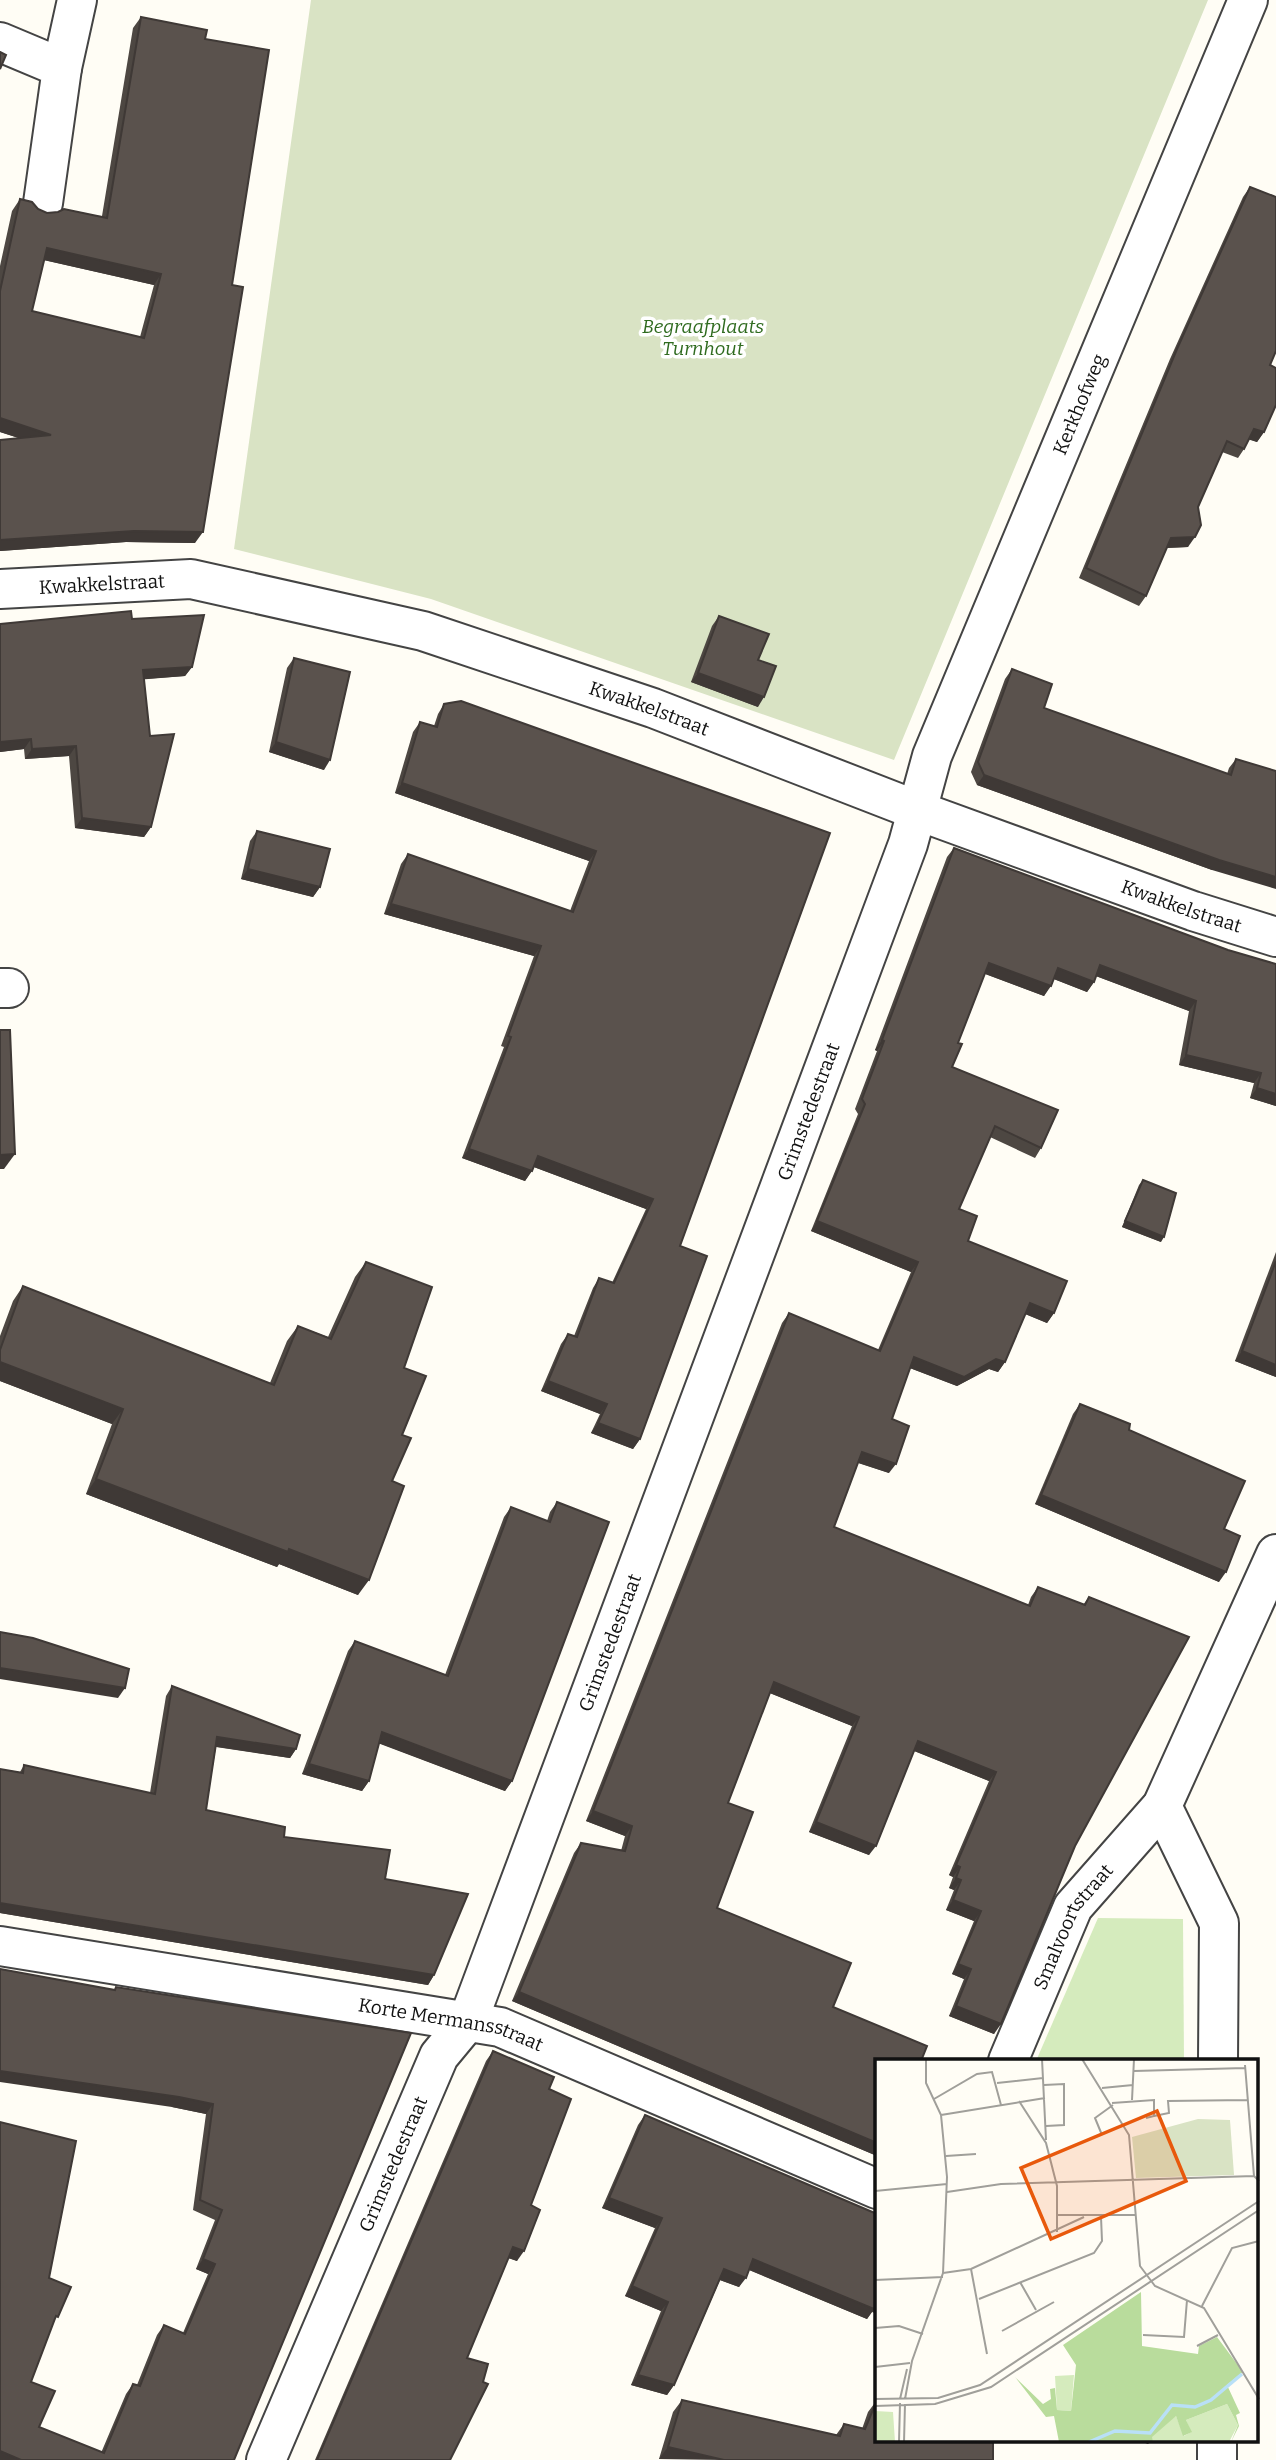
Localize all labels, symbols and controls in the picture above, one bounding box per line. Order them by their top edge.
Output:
park label: Begraafplaats Turnhout [642,315,764,360]
street label: Kerkhofweg [1048,350,1111,458]
street label: Kwakkelstraat [38,569,166,599]
street label: Kwakkelstraat [586,676,713,741]
street label: Kwakkelstraat [1118,875,1245,938]
street label: Grimstedestraat [772,1039,845,1184]
street label: Grimstedestraat [574,1571,646,1715]
street label: Smalvoortstraat [1028,1859,1118,1993]
street label: Korte Mermansstraat [357,1993,547,2056]
inset map [875,2059,1258,2442]
street label: Grimstedestraat [354,2093,432,2236]

